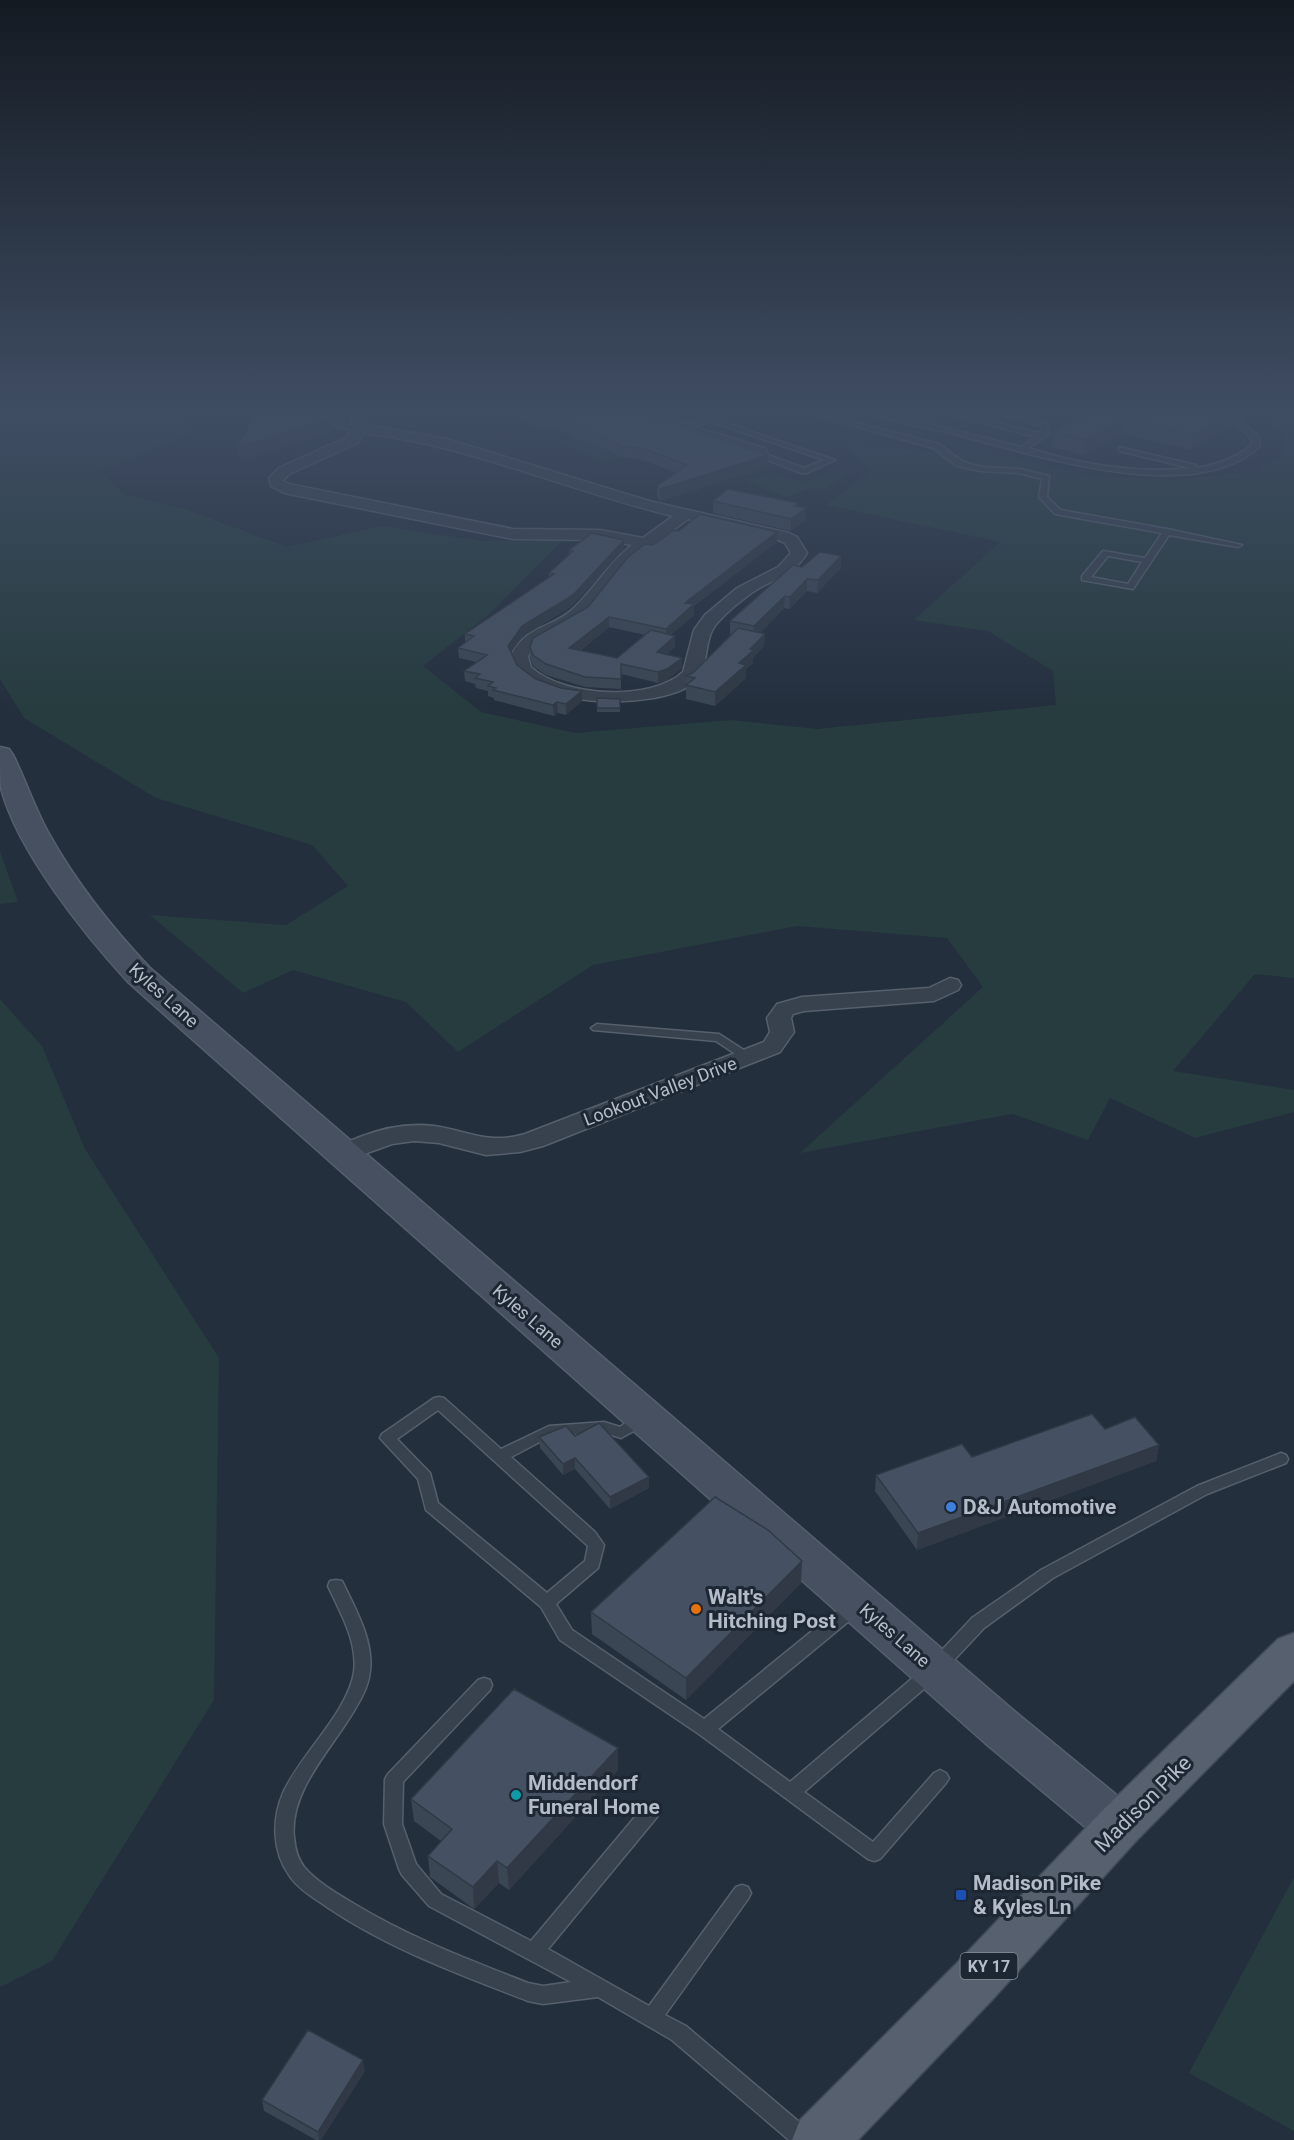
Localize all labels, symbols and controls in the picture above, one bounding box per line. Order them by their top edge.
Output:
street label: Kyles Lane [125,958,203,1032]
street label: Lookout Valley Drive [580,1052,740,1130]
street label: Kyles Lane [489,1280,567,1352]
place label: D&J Automotive [963,1495,1116,1519]
marker: D&J Automotive [944,1500,958,1514]
place label: Walt's Hitching Post [708,1585,836,1633]
street label: Kyles Lane [856,1599,934,1671]
marker: Walt's Hitching Post [689,1602,703,1616]
street label: Madison Pike [1090,1751,1196,1857]
place label: Middendorf Funeral Home [528,1771,660,1819]
marker: Middendorf Funeral Home [509,1788,523,1802]
place label: Madison Pike & Kyles Ln [973,1871,1101,1919]
marker: Madison Pike & Kyles Ln [954,1888,968,1902]
road number: KY 17 [960,1953,1018,1979]

